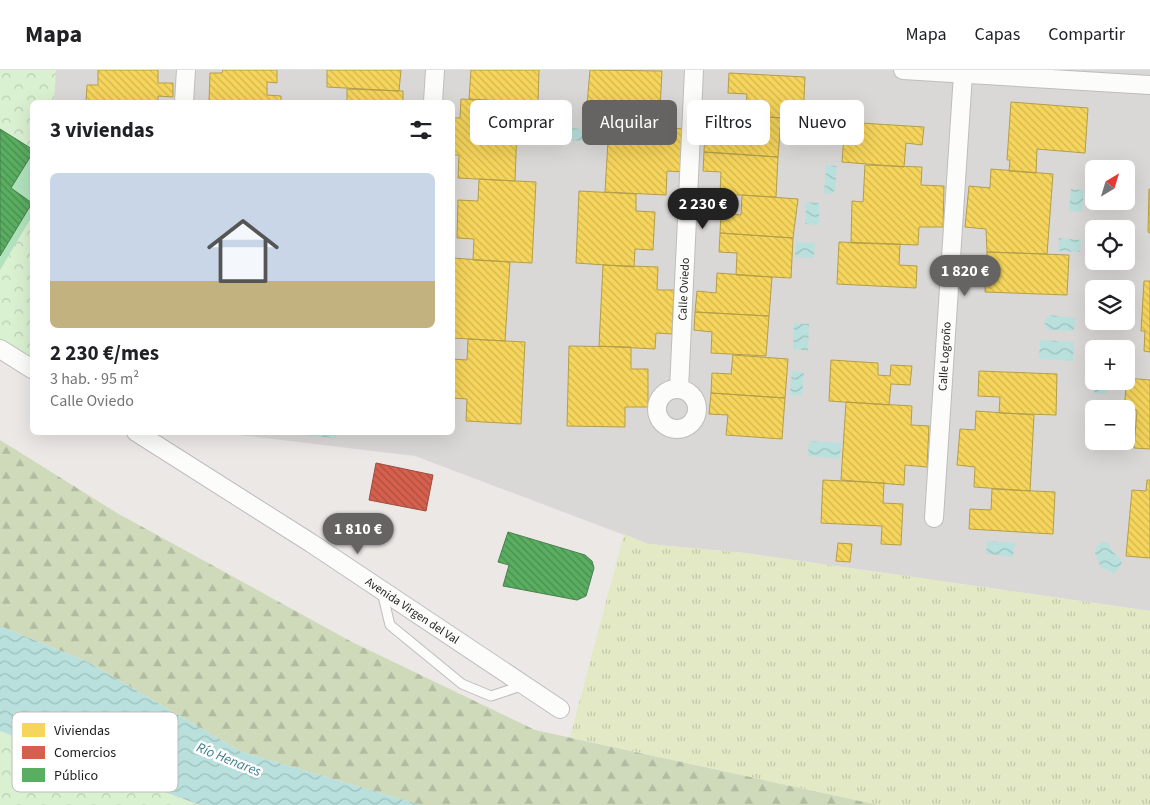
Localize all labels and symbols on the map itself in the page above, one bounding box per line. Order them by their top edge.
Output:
north arrow [1085,160,1135,210]
pin: 2 230 € [657,188,749,230]
pin: 1 820 € [919,254,1011,297]
street label: Calle Oviedo [674,257,694,321]
street label: Calle Logroño [934,321,956,392]
pin: 1 810 € [312,512,404,555]
street label: Avenida Virgen del Val [362,573,462,648]
legend [12,712,178,792]
text: Viviendas [54,721,110,741]
water label: Río Henares [193,738,264,782]
text: Comercios [54,743,116,763]
text: Público [54,766,98,786]

